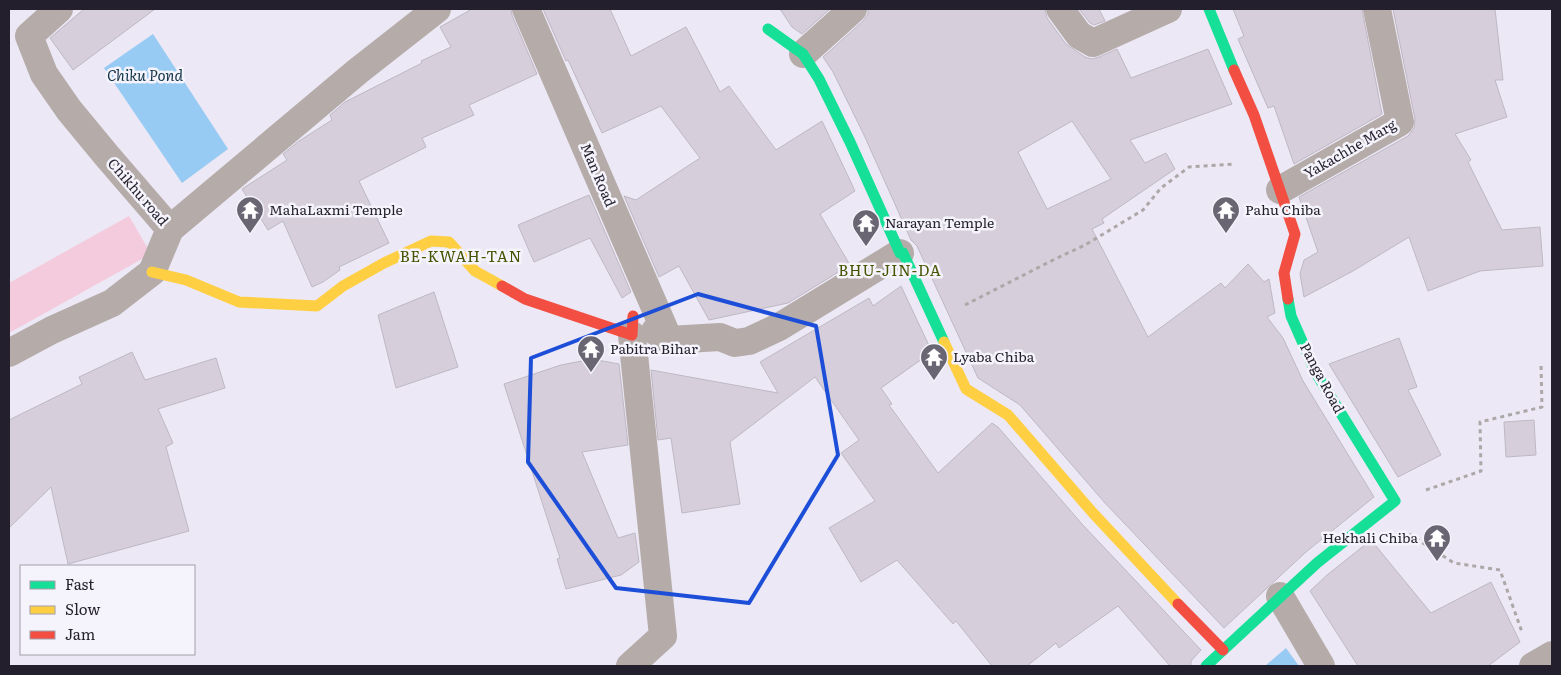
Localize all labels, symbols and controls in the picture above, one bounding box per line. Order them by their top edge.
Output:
water label: Chiku Pond [107,63,183,86]
street label: Yakachhe Marg [1300,114,1399,183]
street label: Man Road [577,140,621,210]
street label: Chikhu road [104,153,174,230]
temple icon: MahaLaxmi Temple [235,195,265,234]
temple icon: Pahu Chiba [1211,195,1241,234]
place label: MahaLaxmi Temple [269,199,403,219]
place label: Pahu Chiba [1245,199,1321,219]
temple icon: Narayan Temple [851,208,881,247]
place label: Narayan Temple [885,212,994,232]
district label: BE-KWAH-TAN [400,244,522,267]
district label: BHU-JIN-DA [838,258,942,281]
temple icon: Pabitra Bihar [576,334,606,373]
place label: Pabitra Bihar [610,338,698,358]
street label: Panga Road [1296,339,1350,417]
temple icon: Lyaba Chiba [919,342,949,381]
place label: Lyaba Chiba [953,346,1035,366]
temple icon: Hekhali Chiba [1422,523,1452,562]
place label: Hekhali Chiba [1323,527,1418,547]
legend [20,565,195,655]
text: Fast [65,572,94,595]
text: Slow [65,597,100,620]
text: Jam [65,622,96,645]

